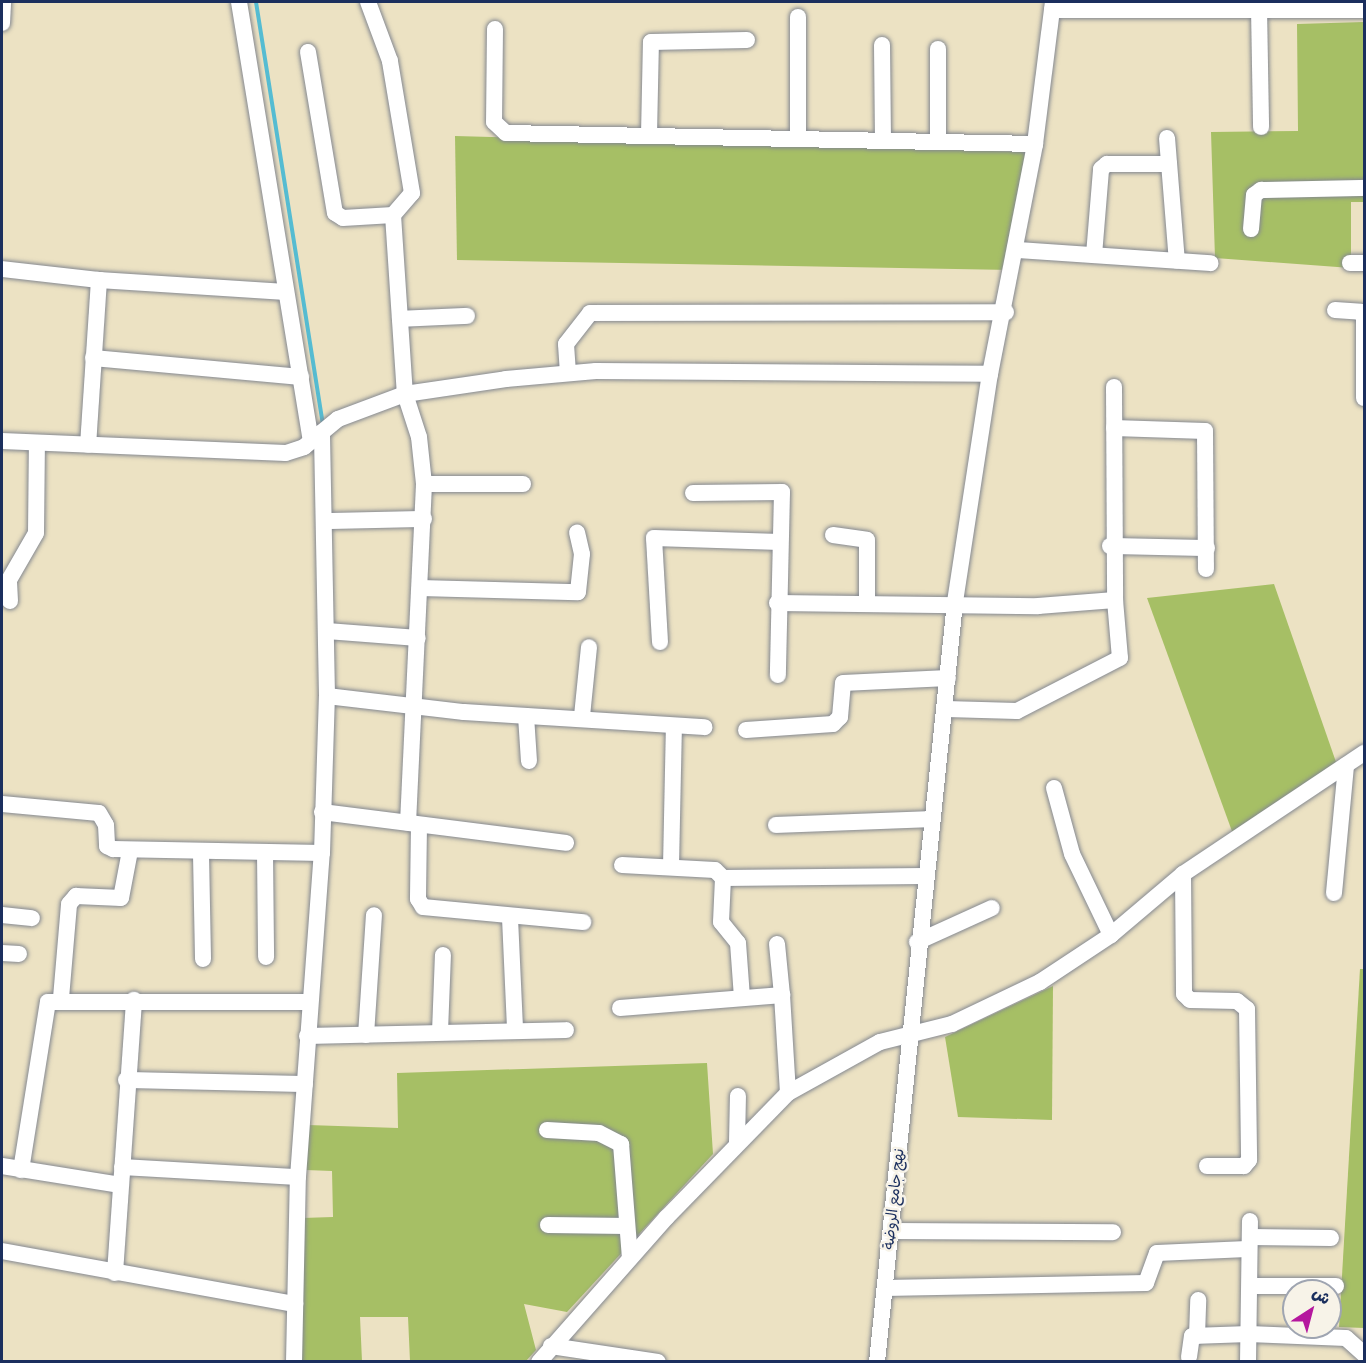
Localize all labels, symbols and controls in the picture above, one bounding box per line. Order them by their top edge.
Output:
street label: نهج جامع الروضة [880,1147,908,1251]
north arrow [1282,1279,1342,1339]
text: ش [1308,1283,1334,1309]

